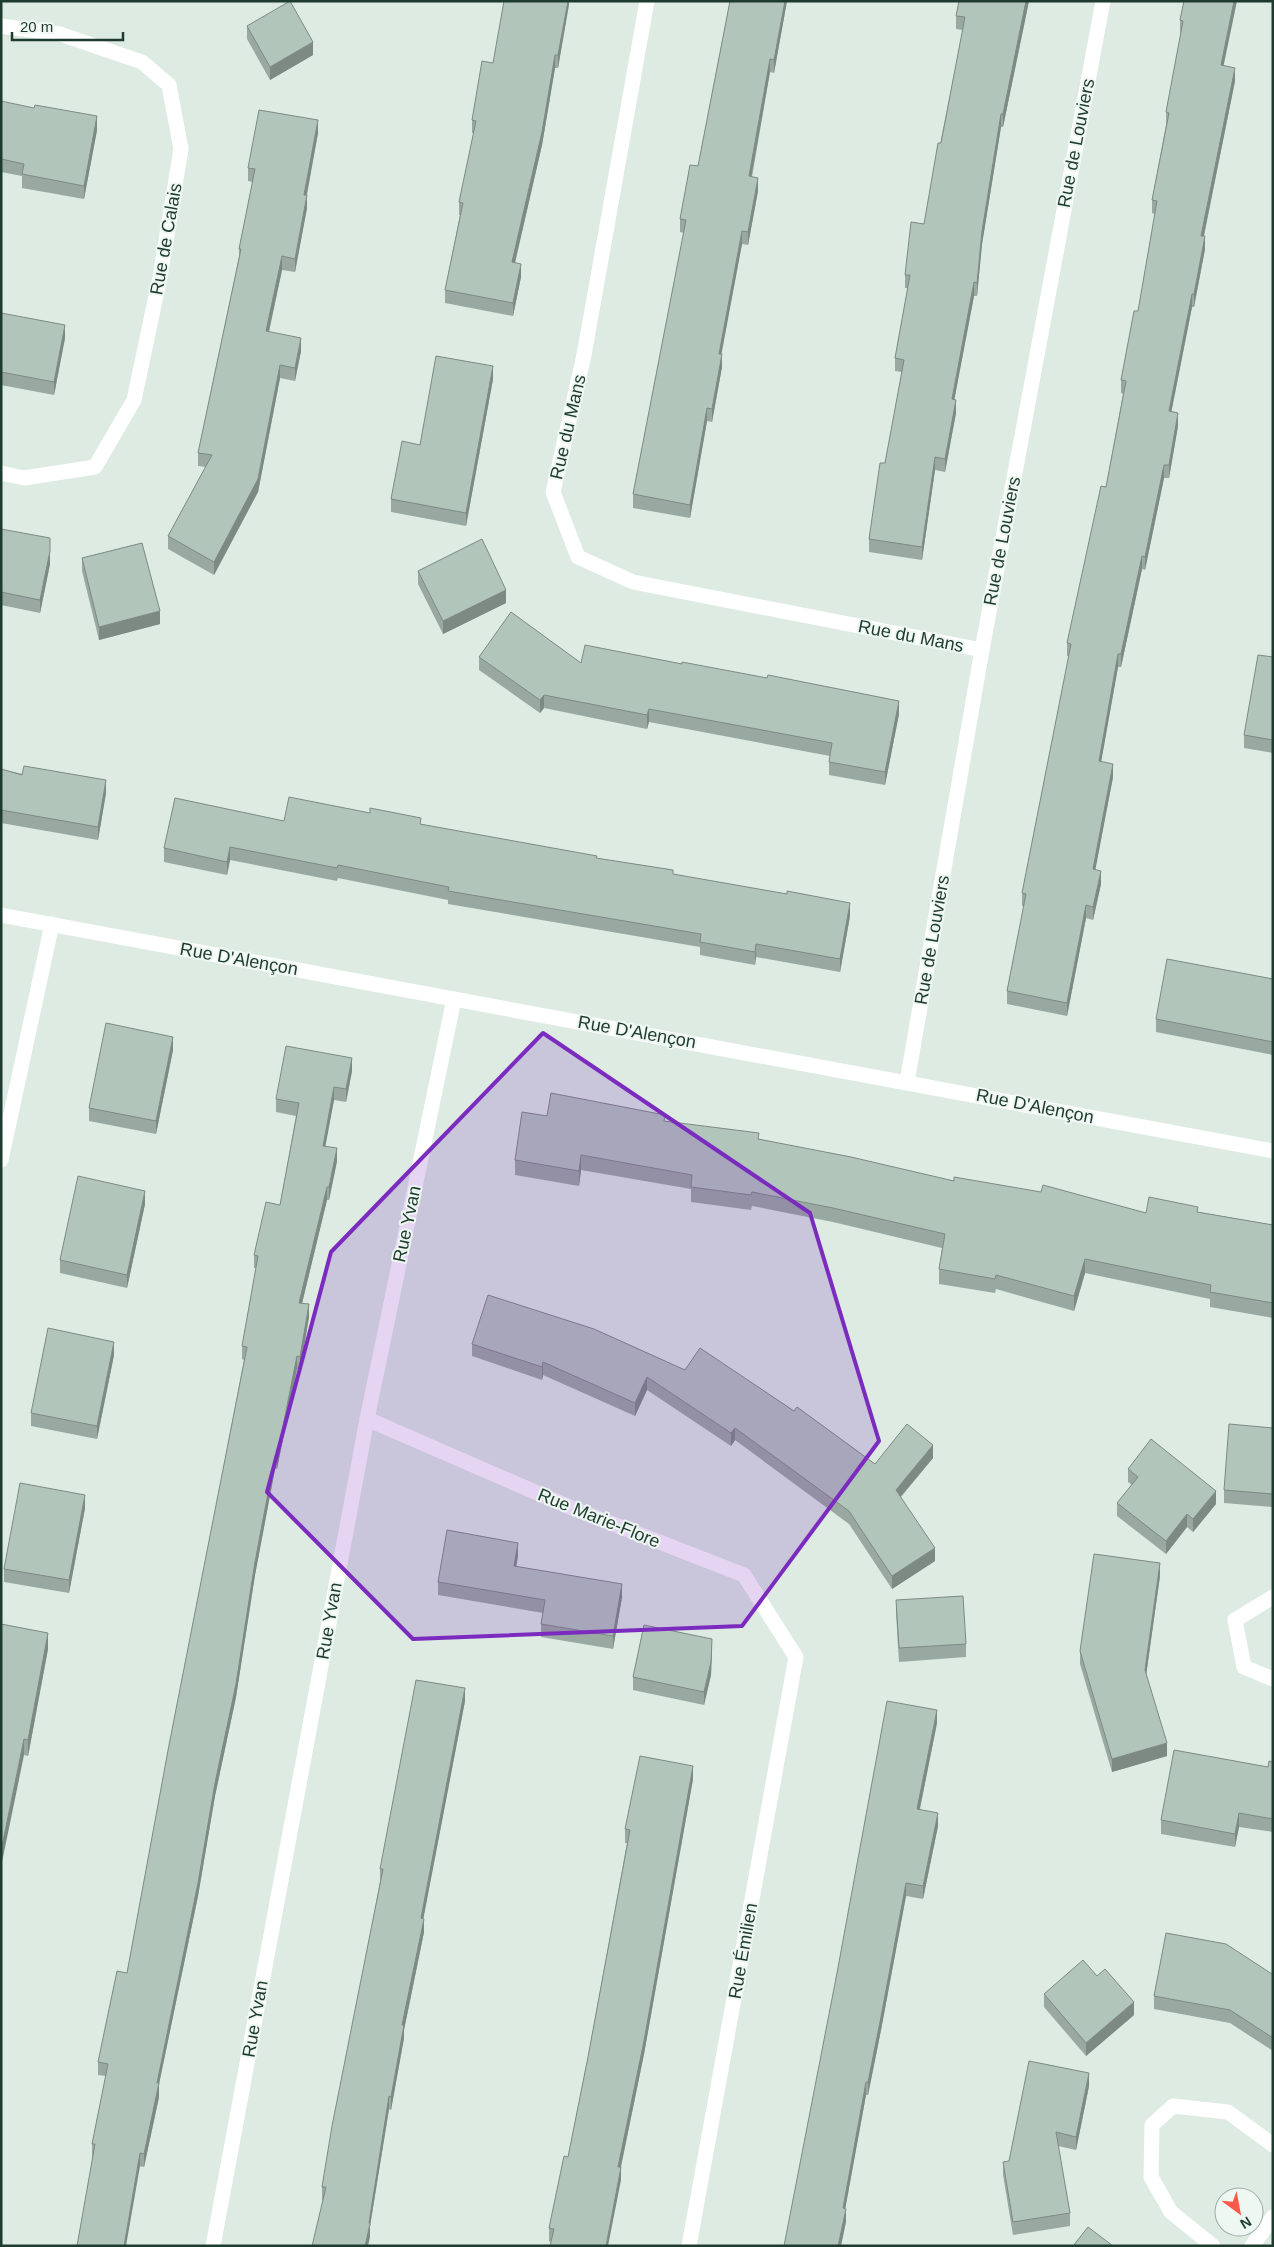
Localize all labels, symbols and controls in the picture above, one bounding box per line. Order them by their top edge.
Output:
scale bar [12,10,124,42]
text: 20 m [20,18,53,35]
street label: Rue de Louviers [1054,77,1098,209]
street label: Rue de Calais [146,182,186,296]
street label: Rue du Mans [546,373,590,481]
street label: Rue de Louviers [980,475,1024,607]
street label: Rue du Mans [857,616,965,656]
street label: Rue de Louviers [911,874,953,1006]
street label: Rue D'Alençon [178,939,300,979]
street label: Rue D'Alençon [576,1012,698,1052]
street label: Rue D'Alençon [974,1085,1096,1127]
street label: Rue Yvan [389,1184,425,1264]
street label: Rue Marie-Flore [535,1484,663,1552]
street label: Rue Yvan [312,1581,346,1661]
street label: Rue Émilien [725,1901,761,2001]
street label: Rue Yvan [238,1979,272,2059]
north arrow [1214,2187,1264,2237]
text: N [1237,2214,1254,2232]

